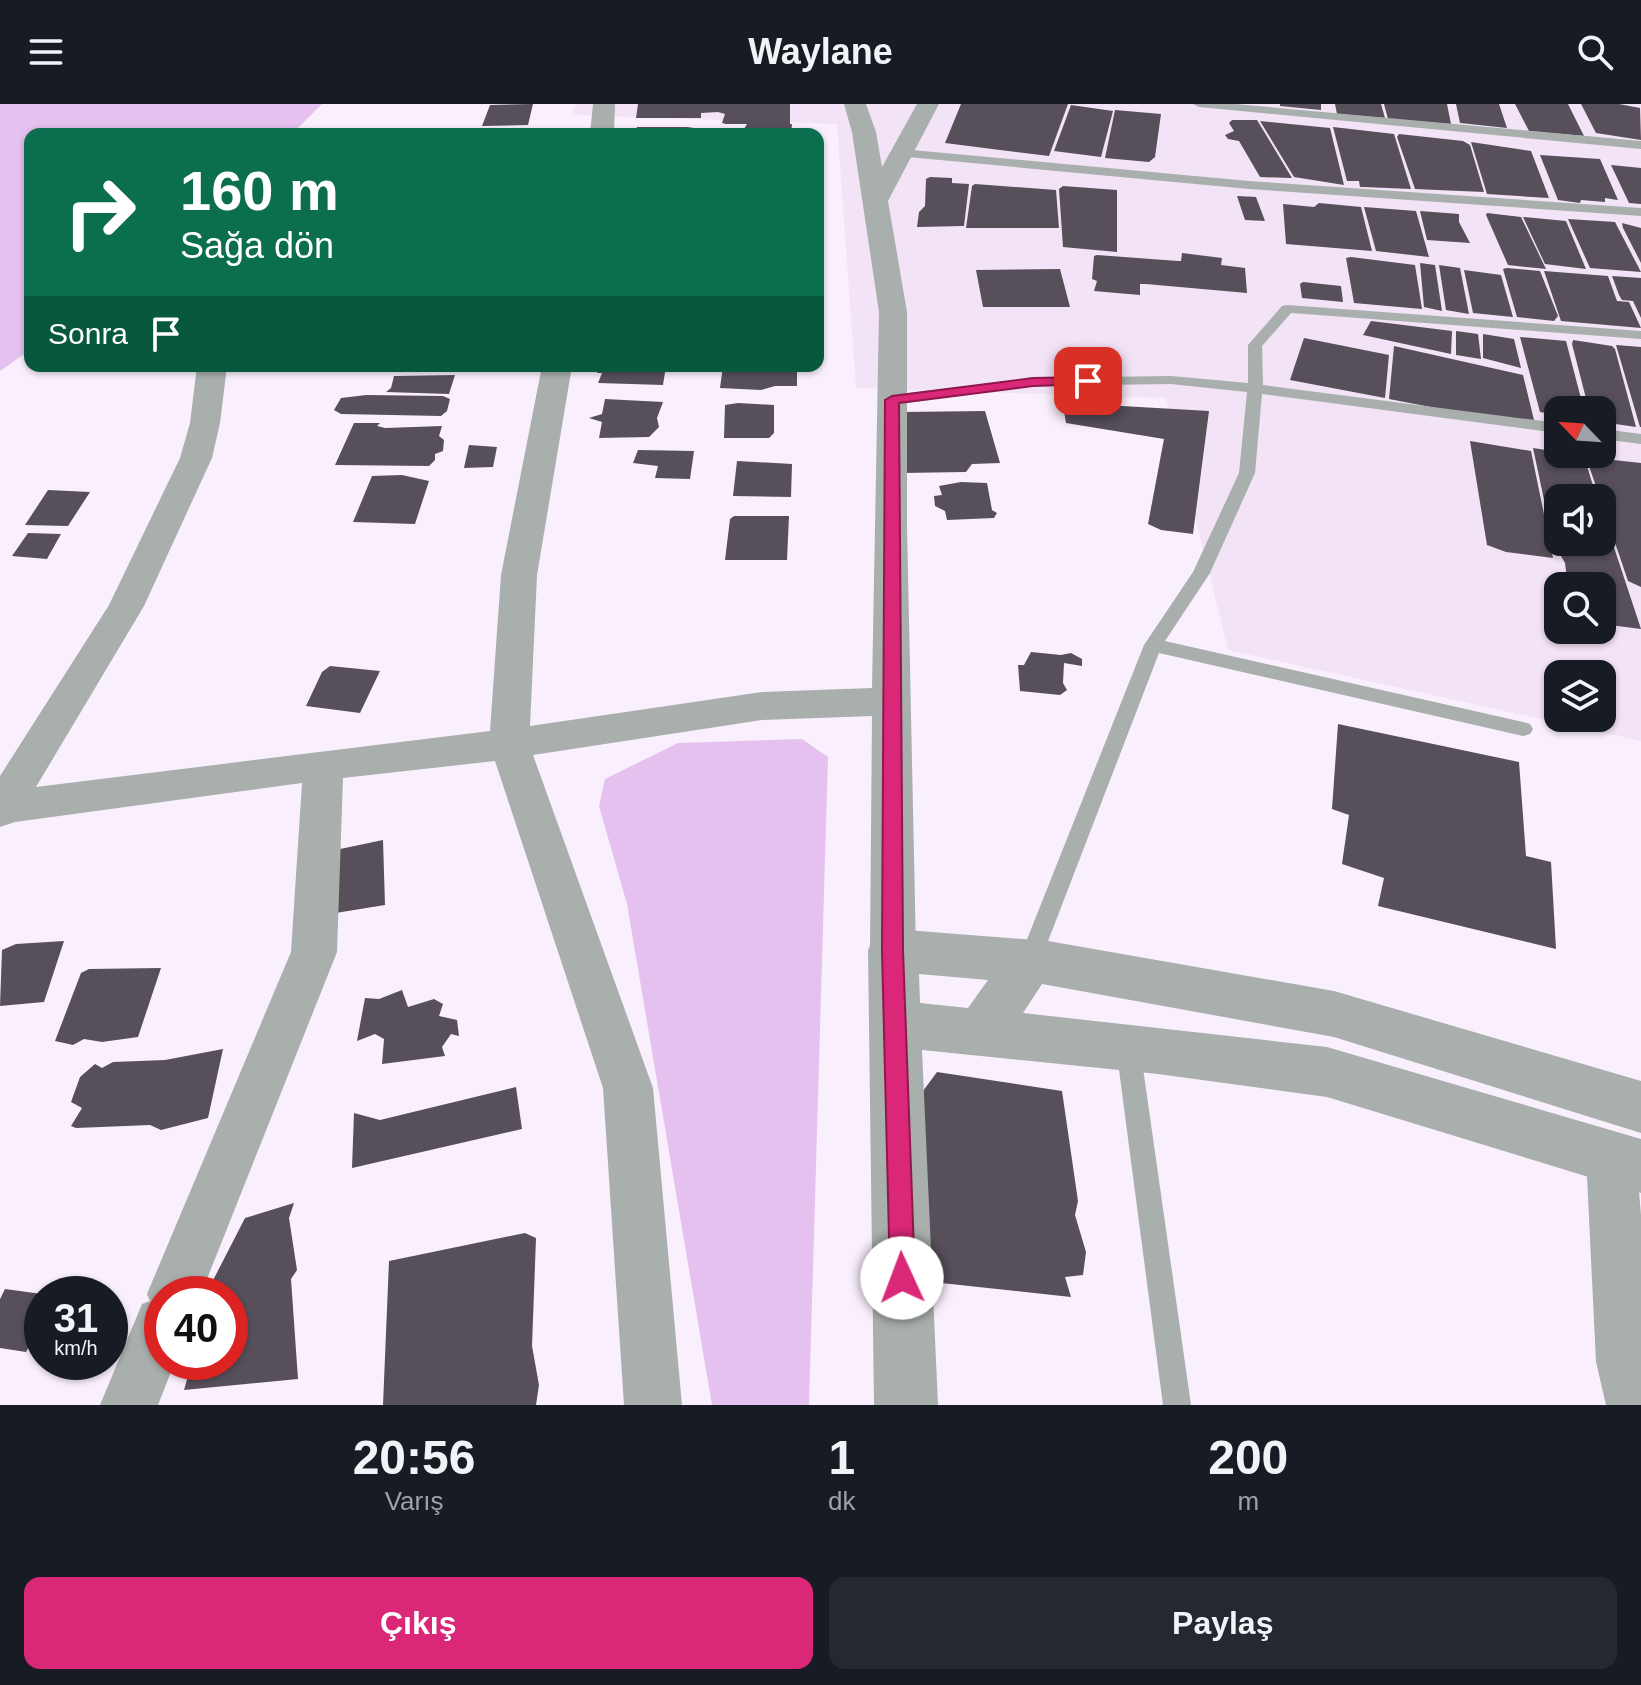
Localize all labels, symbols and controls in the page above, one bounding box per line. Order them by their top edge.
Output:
icon: menu [24,30,68,74]
icon: search [1573,30,1617,74]
text: Waylane [748,31,893,72]
text: 160 m [180,159,339,222]
icon: right [48,160,152,264]
text: Sağa dön [180,225,334,266]
icon: arrive [144,312,188,356]
text: Sonra [48,317,128,350]
pin [1054,347,1122,415]
icon: arrive [1066,359,1110,403]
north arrow [1544,396,1616,468]
map controls [1544,396,1616,732]
button: sound [1544,484,1616,556]
button: search [1544,572,1616,644]
button: layers [1544,660,1616,732]
position arrow [860,1236,944,1320]
speed limit sign: 40 [144,1276,248,1380]
text: 31 [54,1296,98,1340]
text: km/h [54,1337,98,1359]
text: 20:56 [353,1431,475,1484]
text: 1 [828,1431,855,1484]
text: 200 [1208,1431,1288,1484]
text: Varış [385,1486,443,1516]
text: dk [828,1486,856,1516]
text: m [1237,1486,1259,1516]
button: Çıkış [24,1577,813,1669]
button: Paylaş [829,1577,1617,1669]

